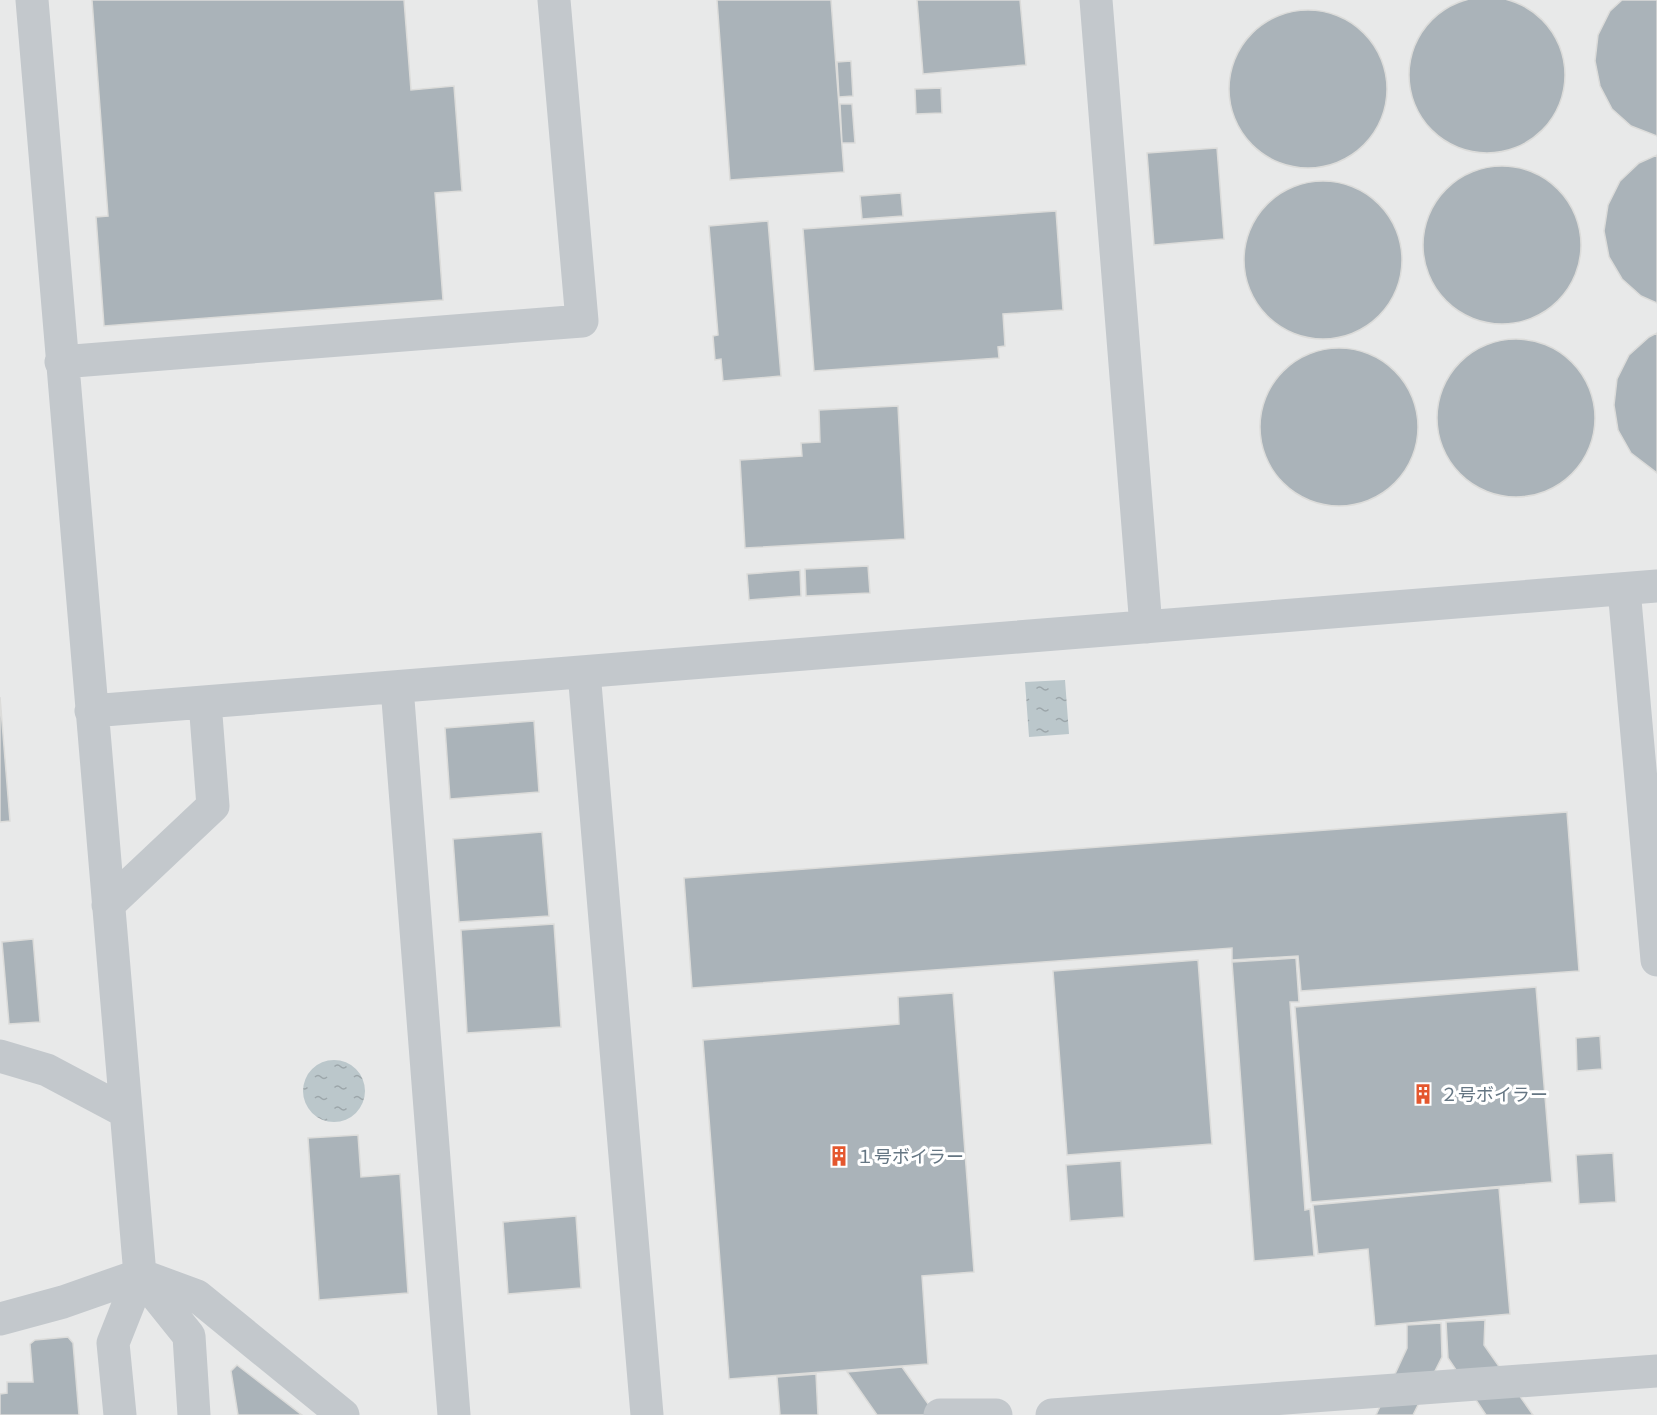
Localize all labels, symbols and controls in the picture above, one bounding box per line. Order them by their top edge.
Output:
building icon: ２号ボイラー [1411,1082,1435,1106]
place label: ２号ボイラー [1440,1084,1548,1105]
building icon: １号ボイラー [827,1144,851,1168]
place label: １号ボイラー [856,1146,964,1167]

